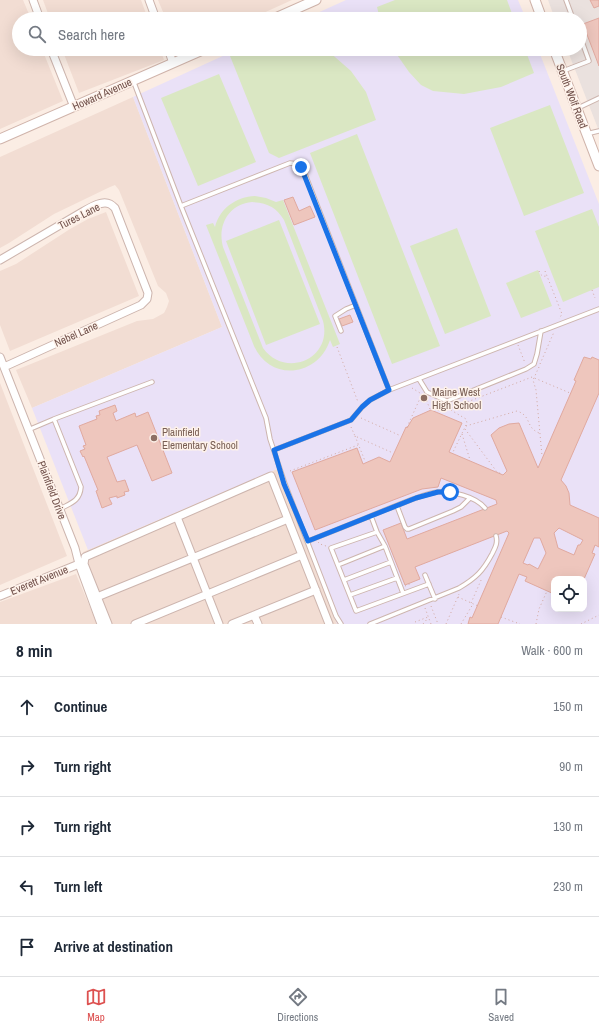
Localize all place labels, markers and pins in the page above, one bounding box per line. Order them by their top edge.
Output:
place label: Maine West High School [432,385,481,412]
marker: Maine West High School [419,393,429,403]
place label: Plainfield Elementary School [162,425,238,452]
marker: Plainfield Elementary School [149,433,159,443]

